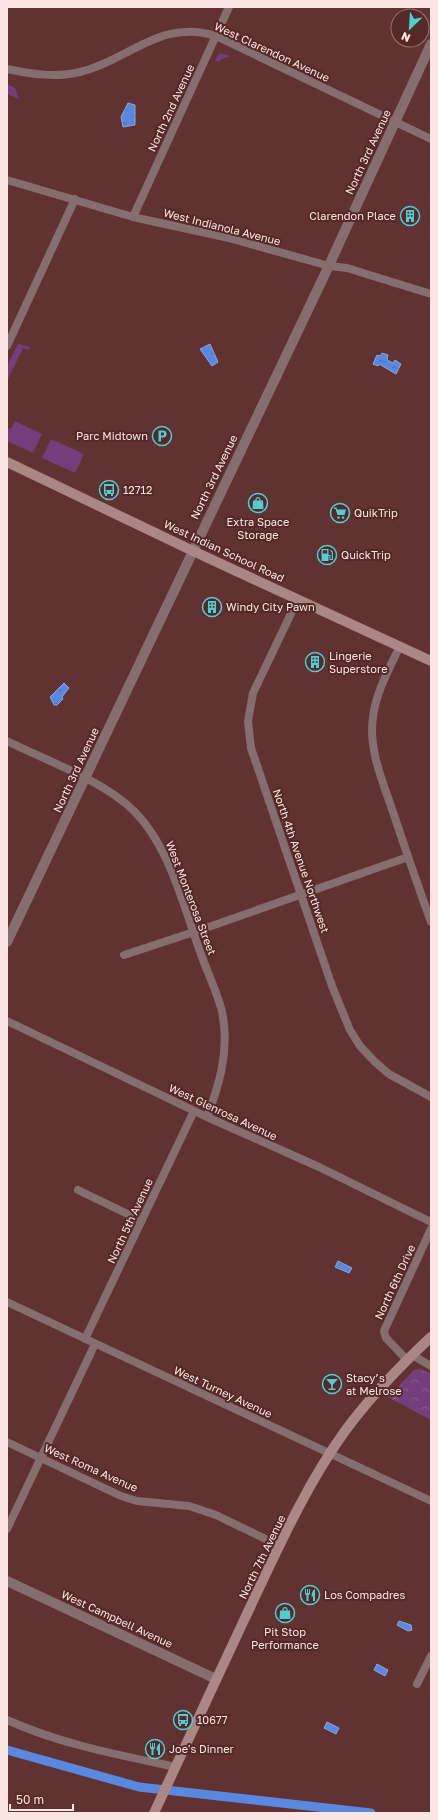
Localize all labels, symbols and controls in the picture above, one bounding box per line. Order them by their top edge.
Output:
north arrow [390,8,430,48]
street label: West Clarendon Avenue [212,19,332,84]
text: N [399,30,412,45]
street label: North 2nd Avenue [145,62,196,154]
street label: North 3rd Avenue [342,107,393,196]
building icon: Clarendon Place [399,205,421,227]
street label: West Indianola Avenue [162,206,282,247]
place label: Clarendon Place [309,209,396,222]
parking icon: Parc Midtown [151,425,173,447]
place label: Parc Midtown [76,429,148,442]
street label: North 3rd Avenue [187,432,240,521]
bus stop icon: 12712 [98,479,120,501]
place label: 12712 [123,483,152,496]
shop icon: Extra Space Storage [247,492,269,514]
supermarket icon: QuikTrip [329,502,351,524]
place label: QuikTrip [354,506,398,519]
place label: Extra Space Storage [227,515,289,541]
street label: West Indian School Road [162,517,286,584]
fuel station icon: QuickTrip [316,544,338,566]
place label: QuickTrip [341,548,391,561]
building icon: Windy City Pawn [201,596,223,618]
place label: Windy City Pawn [226,600,315,613]
place label: Lingerie Superstore [329,649,388,675]
building icon: Lingerie Superstore [304,651,326,673]
street label: North 3rd Avenue [50,725,101,814]
street label: North 4th Avenue Northwest [271,787,332,935]
street label: West Monterosa Street [164,839,219,957]
street label: West Glenrosa Avenue [167,1081,280,1142]
street label: North 5th Avenue [104,1176,155,1265]
street label: North 6th Drive [371,1242,418,1321]
street label: West Turney Avenue [172,1363,274,1420]
place label: Stacy’s at Melrose [346,1371,402,1397]
bar icon: Stacy’s at Melrose [321,1373,343,1395]
street label: West Roma Avenue [42,1441,140,1494]
street label: North 7th Avenue [236,1513,288,1601]
restaurant icon: Los Compadres [299,1584,321,1606]
street label: West Campbell Avenue [59,1587,175,1650]
place label: Los Compadres [324,1588,405,1601]
shop icon: Pit Stop Performance [274,1602,296,1624]
place label: Pit Stop Performance [251,1625,319,1651]
bus stop icon: 10677 [172,1709,194,1731]
place label: 10677 [197,1713,228,1726]
restaurant icon: Joe's Dinner [144,1738,166,1760]
place label: Joe's Dinner [169,1742,235,1755]
scale bar [10,1786,73,1812]
text: 50 m [16,1792,44,1807]

